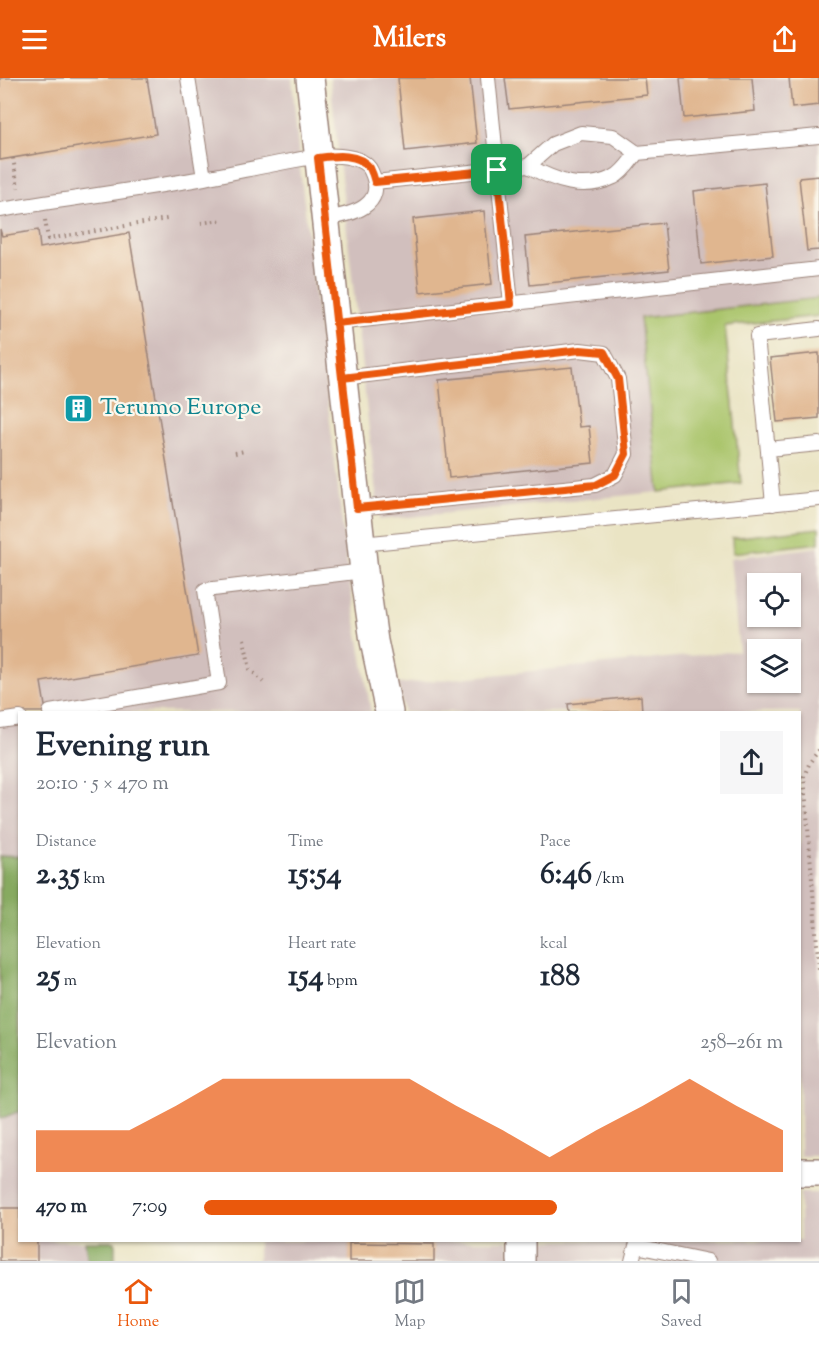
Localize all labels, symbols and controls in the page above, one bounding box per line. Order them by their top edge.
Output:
text: Milers [373,20,446,59]
icon: menu [18,23,51,56]
icon: share [768,23,801,56]
pin [471,144,522,195]
icon: arrive [480,153,513,186]
place label: Terumo Europe [100,391,261,425]
building icon: Terumo Europe [63,392,95,424]
map controls [747,573,801,693]
button: locate [747,573,801,627]
button: layers [747,639,801,693]
text: Evening run [36,723,210,771]
button: share [720,731,783,794]
text: 20:10 · 5 × 470 m [36,770,169,799]
text: Distance [36,831,96,854]
text: Time [288,831,324,854]
text: Pace [540,831,571,854]
text: 2.35 [36,854,80,897]
text: 15:54 [288,854,342,897]
text: 6:46 [540,854,592,897]
text: km [80,868,105,891]
text: /km [592,868,625,891]
text: Elevation [36,933,101,956]
text: Heart rate [288,933,356,956]
text: kcal [540,933,568,956]
text: 25 [36,956,60,999]
text: 154 [288,956,324,999]
text: 188 [540,956,580,999]
text: m [60,970,77,993]
text: bpm [324,970,358,993]
text: Elevation [36,1029,117,1058]
text: 258–261 m [700,1029,783,1058]
text: 470 m [36,1193,87,1222]
text: 7:09 [132,1193,167,1222]
tab: Home [117,1275,159,1334]
tab: Map [393,1275,426,1334]
tab: Saved [661,1275,702,1334]

